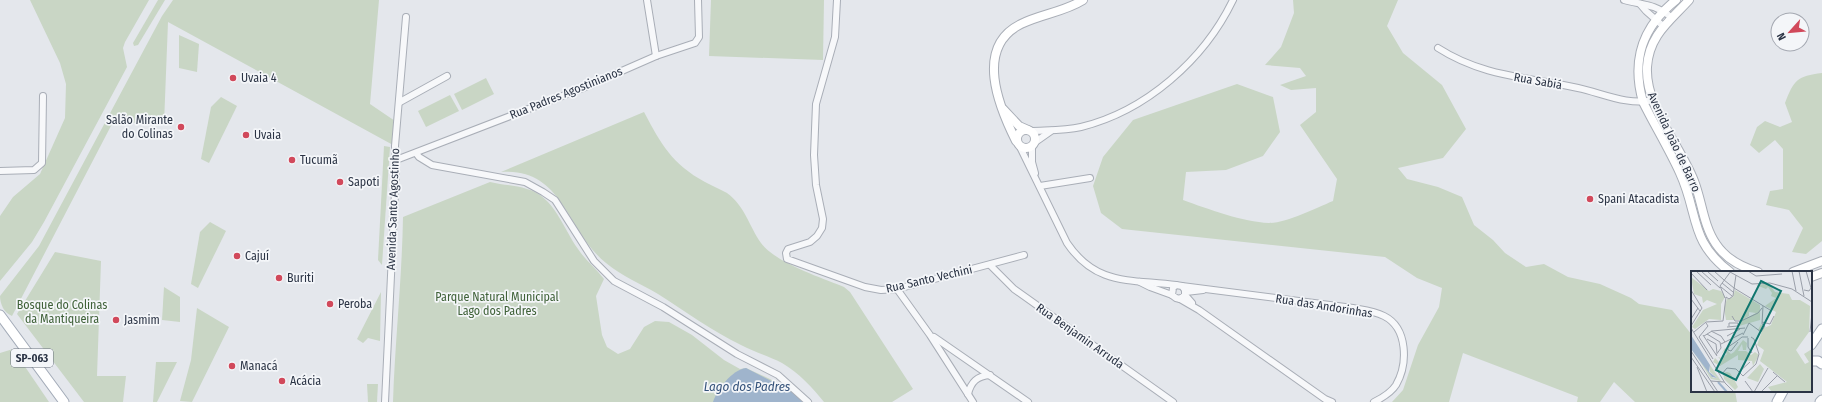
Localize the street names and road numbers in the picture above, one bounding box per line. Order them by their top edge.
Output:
street label: Rua Padres Agostinianos [508,64,624,122]
street label: Rua Sabiá [1513,70,1563,92]
street label: Avenida João de Barro [1645,90,1703,194]
street label: Avenida Santo Agostinho [384,148,402,270]
street label: Rua Santo Vechini [884,262,974,296]
street label: Rua das Andorinhas [1275,291,1373,321]
street label: Rua Benjamin Arruda [1033,300,1127,372]
road number: SP-063 [11,349,53,367]

